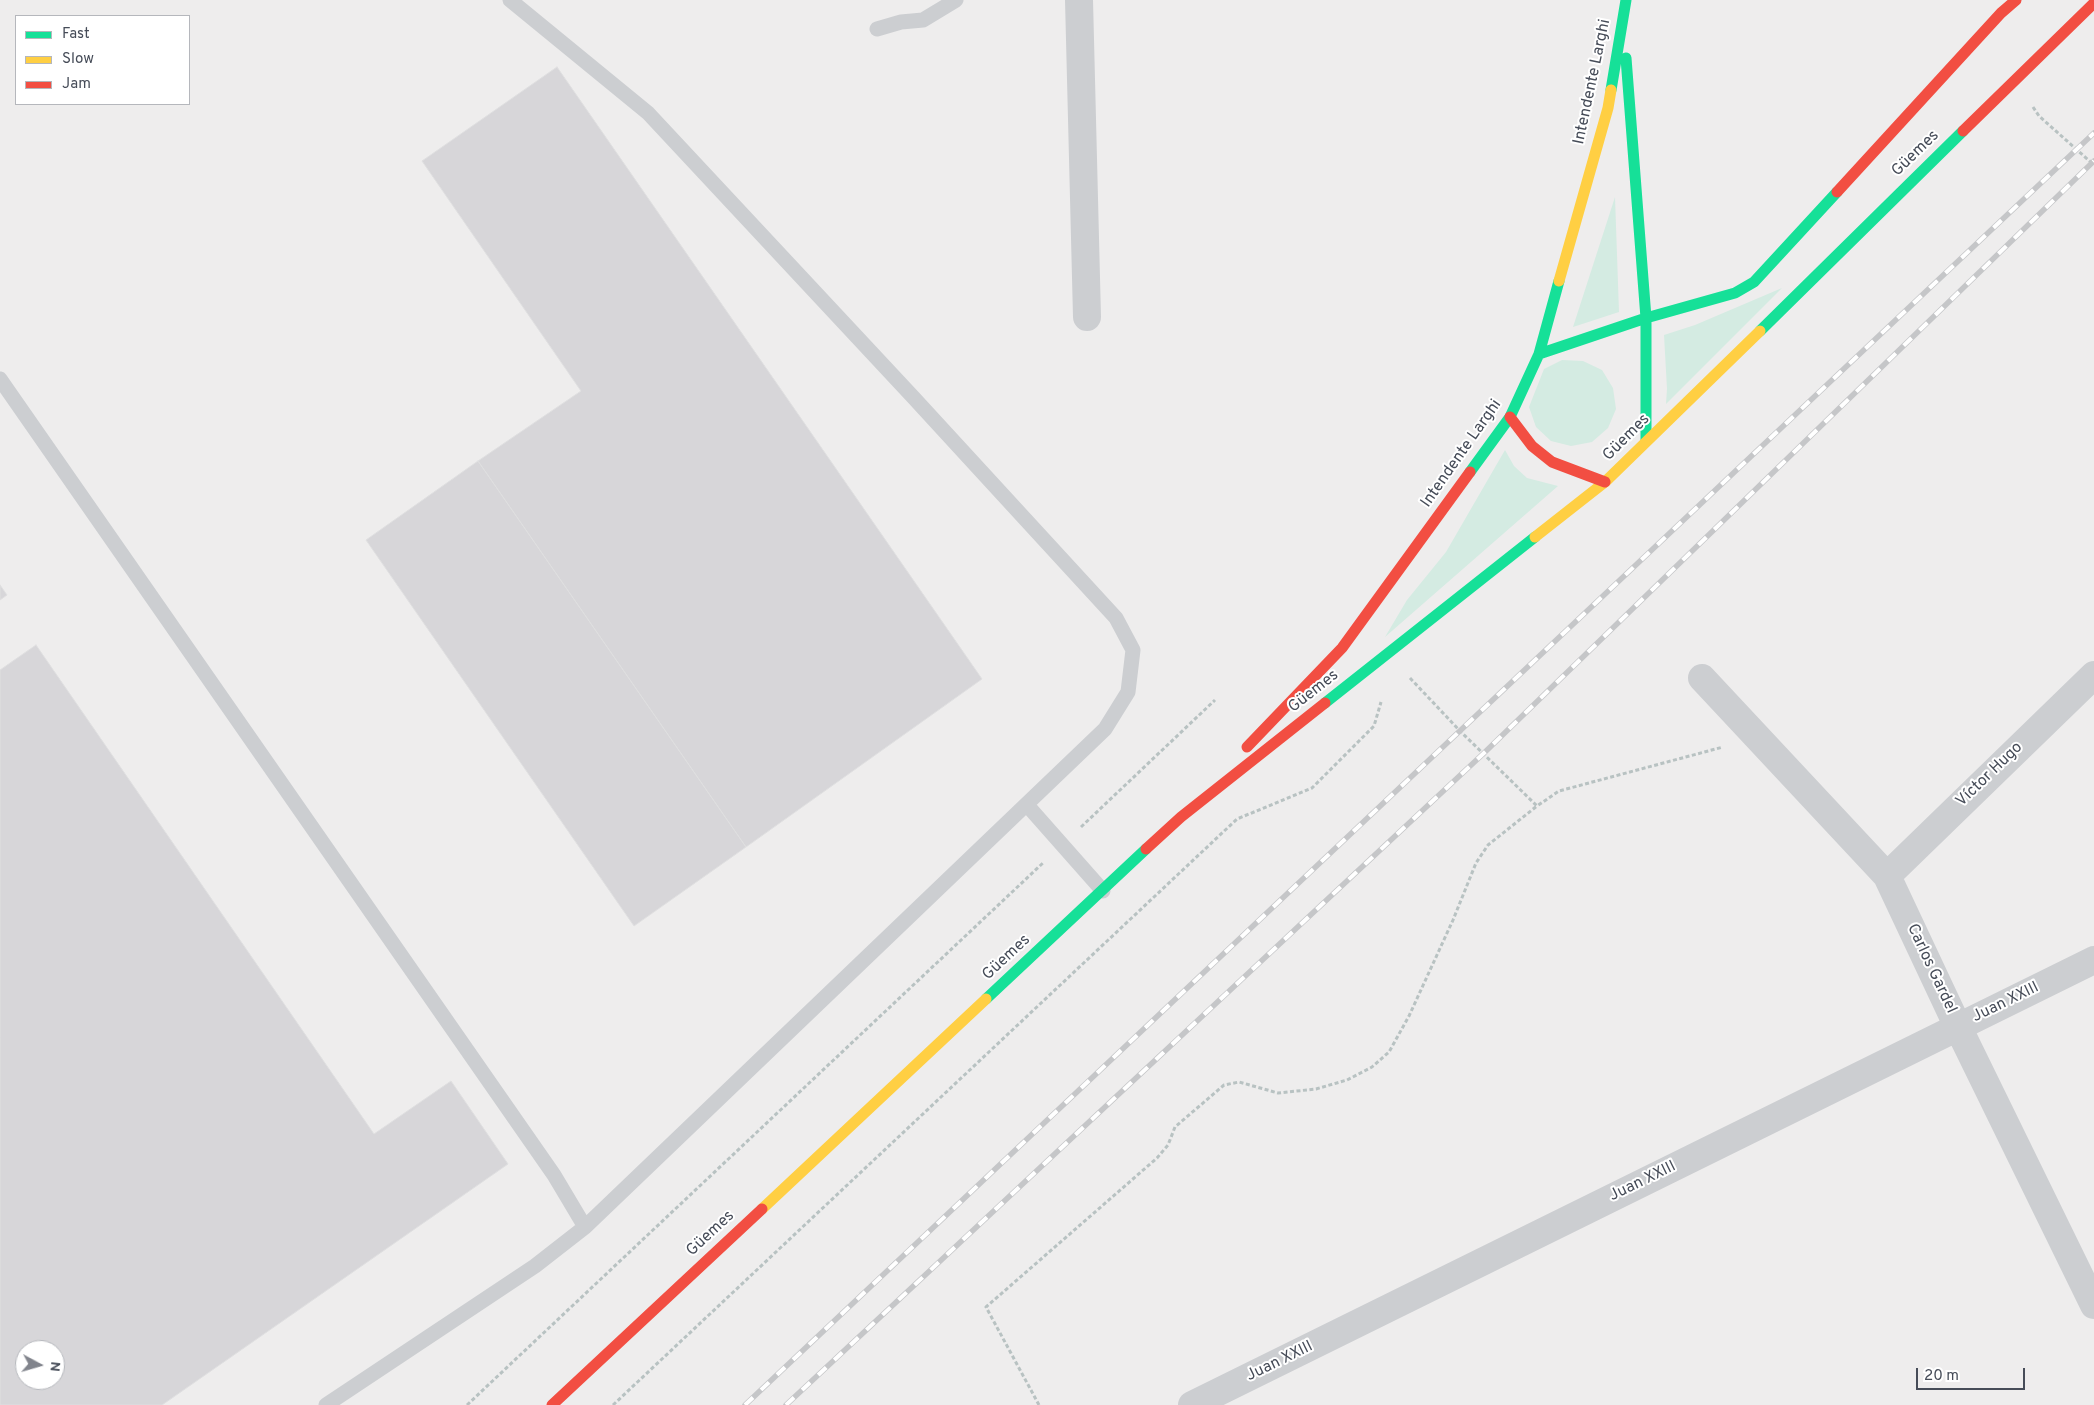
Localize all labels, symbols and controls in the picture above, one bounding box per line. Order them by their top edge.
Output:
legend [15,15,190,105]
street label: Intendente Larghi [1570,18,1616,146]
text: Fast [62,25,90,44]
text: Slow [62,50,94,69]
text: Jam [62,75,91,94]
street label: Güemes [1888,127,1944,181]
street label: Intendente Larghi [1418,396,1506,512]
street label: Güemes [1600,411,1654,465]
street label: Güemes [1285,666,1343,718]
street label: Víctor Hugo [1953,739,2027,811]
street label: Carlos Gardel [1902,921,1960,1017]
street label: Güemes [979,931,1035,985]
street label: Juan XXIII [1970,979,2042,1027]
street label: Juan XXIII [1607,1158,1679,1206]
street label: Güemes [683,1207,739,1261]
street label: Juan XXIII [1244,1338,1316,1386]
north arrow [15,1340,65,1390]
scale bar [1919,1358,2028,1390]
text: N [45,1361,63,1372]
text: 20 m [1924,1367,1959,1386]

